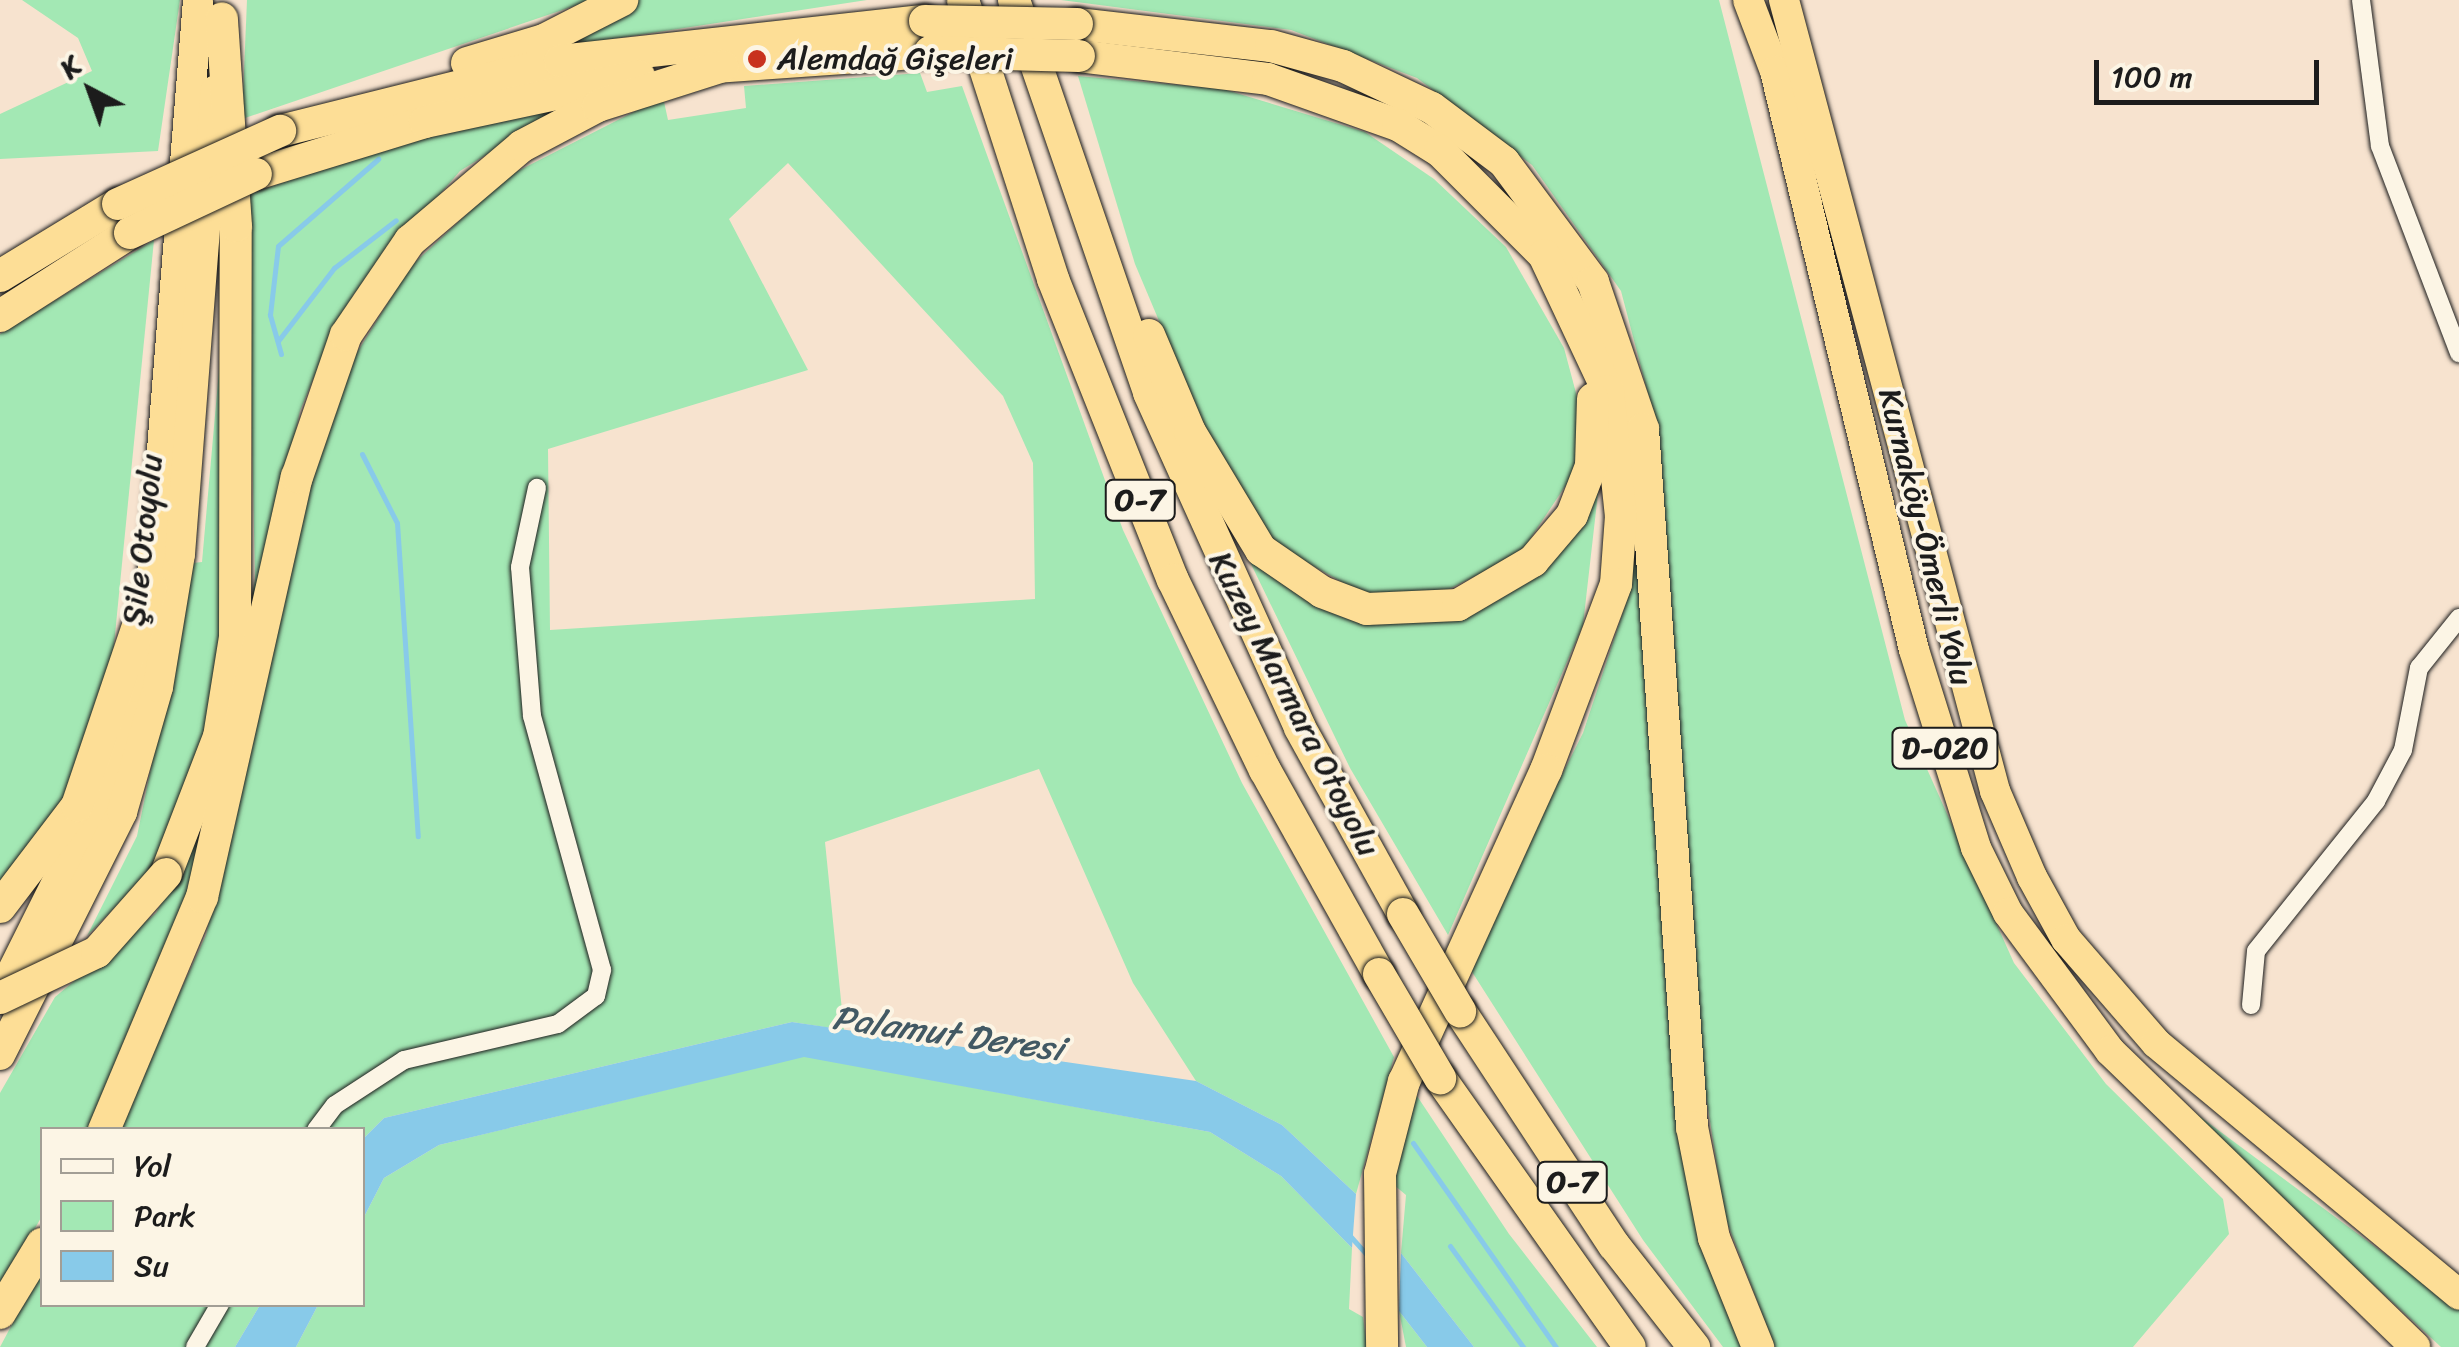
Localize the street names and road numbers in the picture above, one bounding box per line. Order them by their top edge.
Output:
street label: Kurnaköy-Ömerli Yolu [1869,384,1981,690]
street label: Şile Otoyolu [115,452,171,628]
road number: O-7 [1102,475,1178,525]
street label: Kuzey Marmara Otoyolu [1200,545,1388,863]
road number: D-020 [1890,723,2000,773]
road number: O-7 [1534,1157,1610,1207]

